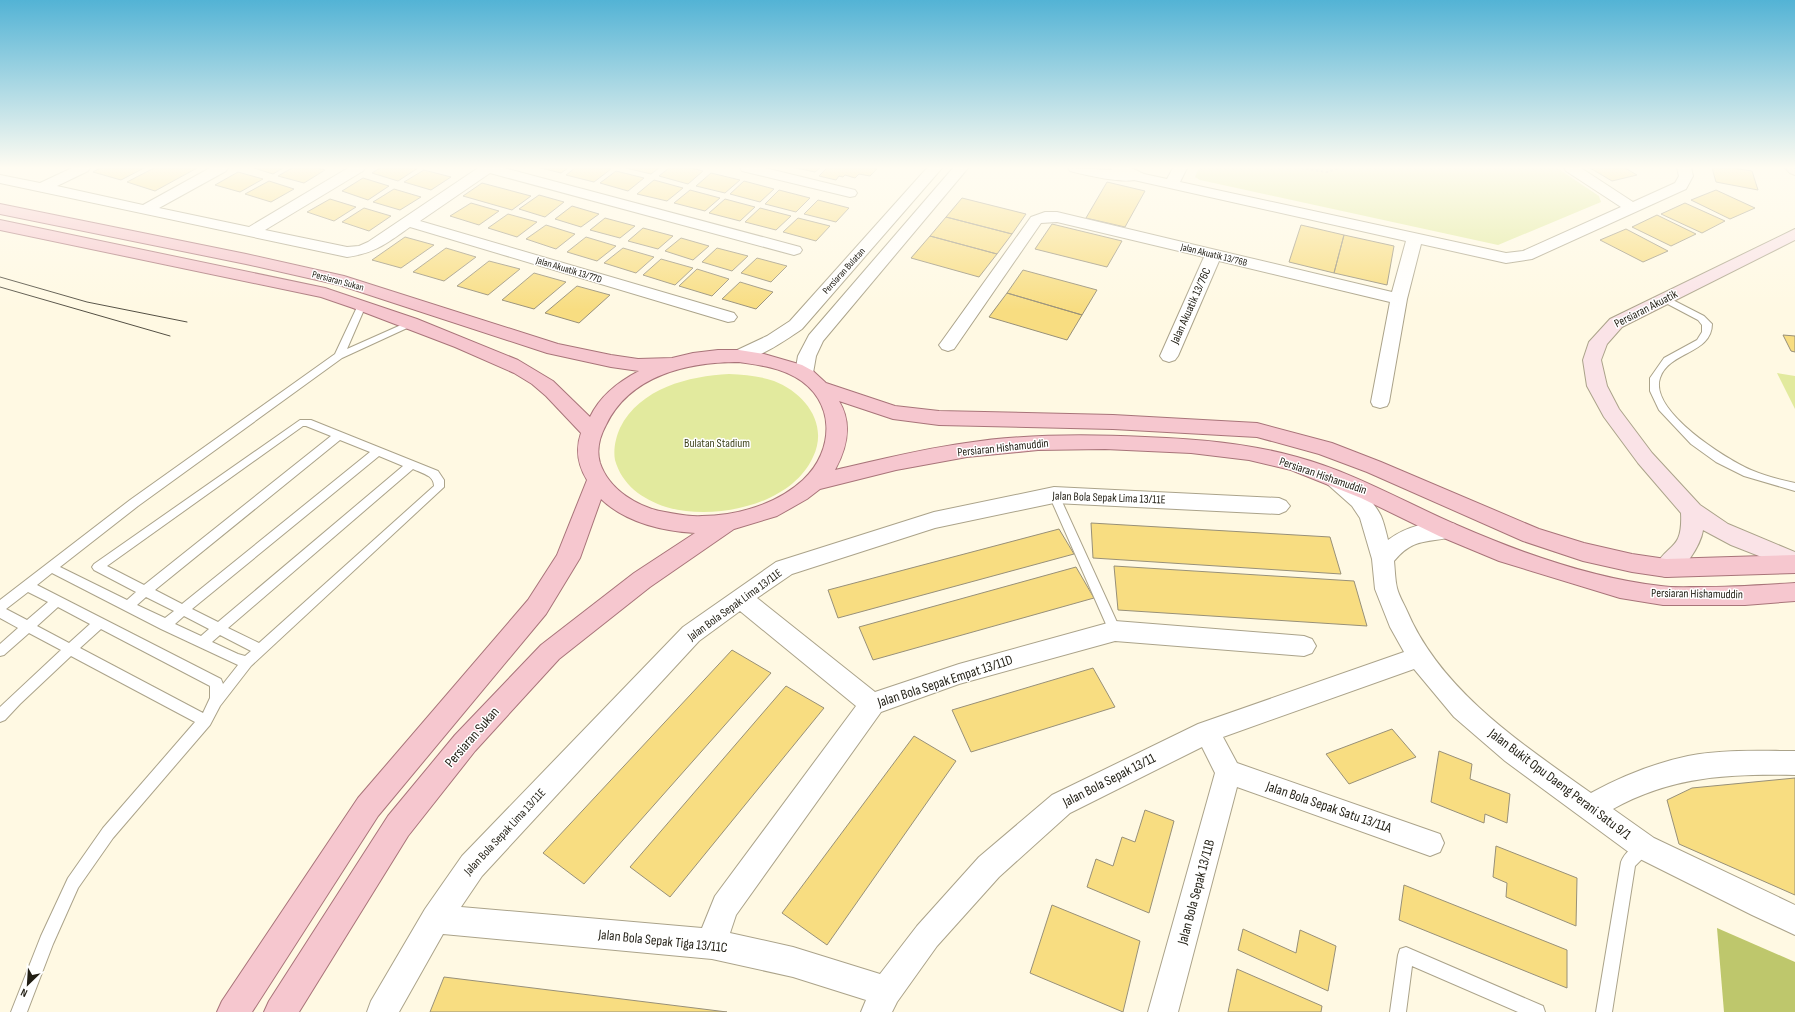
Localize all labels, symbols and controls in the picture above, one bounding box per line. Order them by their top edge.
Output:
street label: Jalan Akuatik 13/76B [1179,241,1249,269]
street label: Persiaran Bulatan [820,245,868,297]
street label: Jalan Akuatik 13/77D [534,254,603,286]
street label: Jalan Akuatik 13/76C [1167,265,1215,347]
street label: Persiaran Sukan [311,268,365,294]
street label: Persiaran Akuatik [1612,286,1681,331]
park label: Bulatan Stadium [684,436,750,451]
street label: Persiaran Hishamuddin [957,436,1049,460]
street label: Persiaran Hishamuddin [1277,454,1369,498]
street label: Jalan Bola Sepak Lima 13/11E [1051,488,1166,507]
street label: Jalan Bola Sepak Lima 13/11E [684,566,785,645]
street label: Persiaran Hishamuddin [1651,586,1743,602]
street label: Jalan Bola Sepak Empat 13/11D [874,651,1015,711]
street label: Persiaran Sukan [441,703,503,771]
street label: Jalan Bukit Opu Daeng Perani Satu 9/1 [1485,724,1635,843]
street label: Jalan Bola Sepak 13/11 [1059,749,1158,811]
street label: Jalan Bola Sepak Satu 13/11A [1263,777,1395,837]
street label: Jalan Bola Sepak Lima 13/11E [460,785,549,879]
street label: Jalan Bola Sepak 13/11B [1174,838,1218,947]
street label: Jalan Bola Sepak Tiga 13/11C [597,926,729,956]
north arrow [8,964,48,1004]
text: N [18,985,29,1000]

